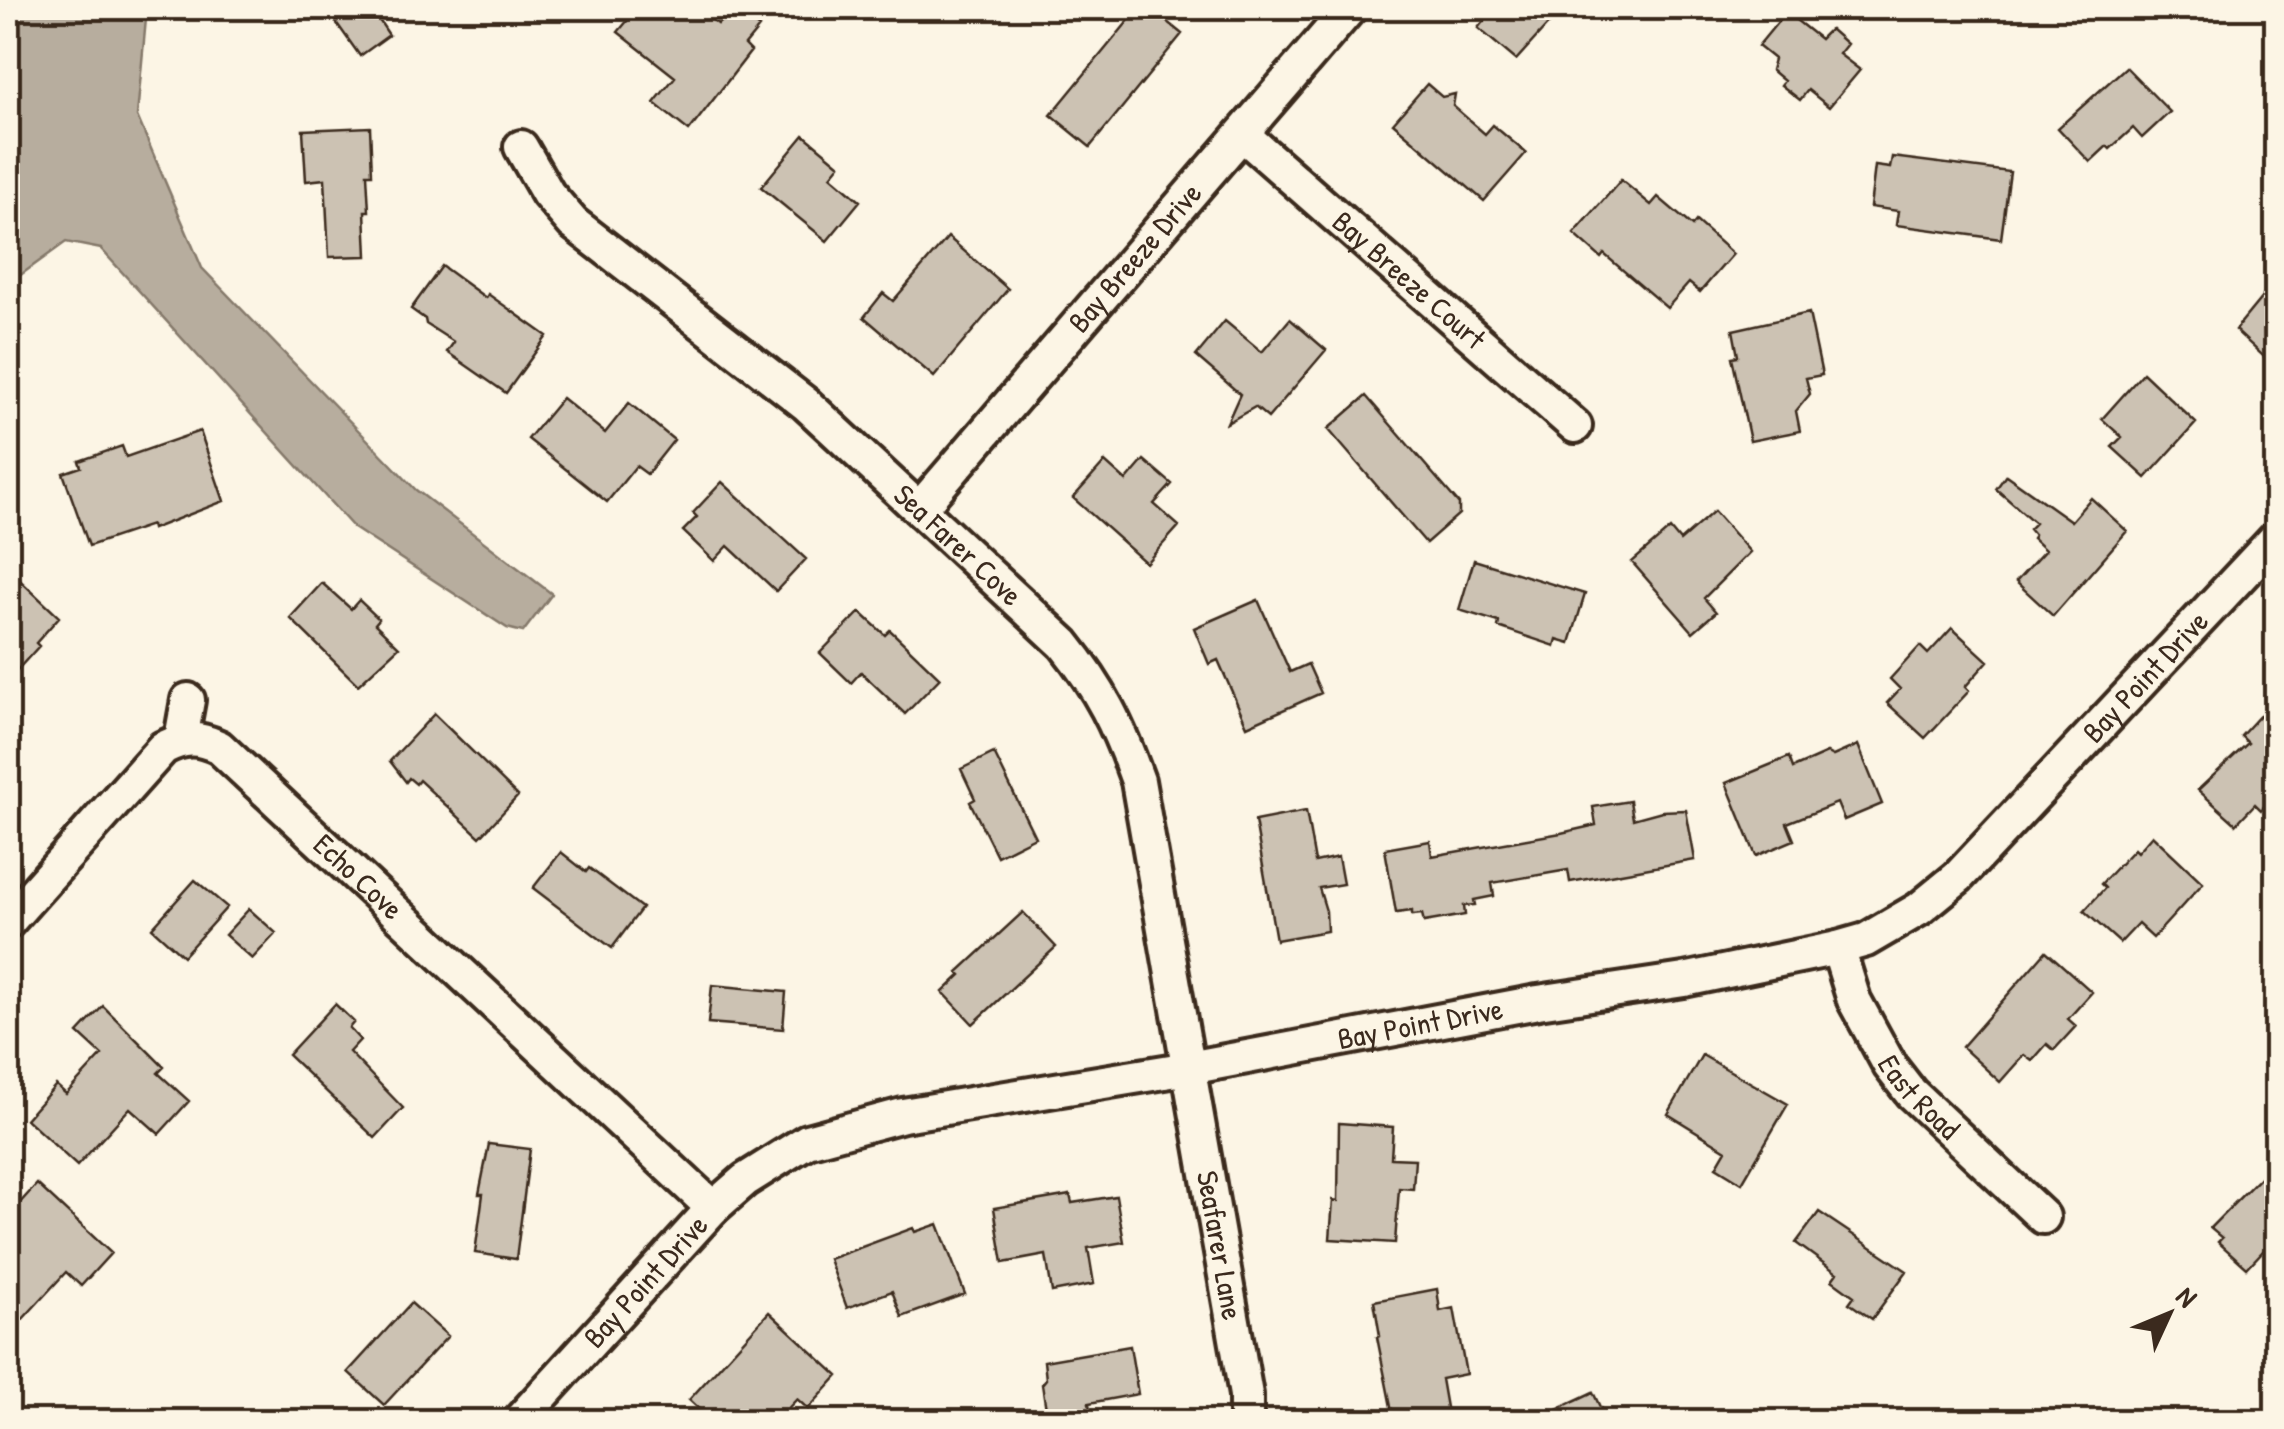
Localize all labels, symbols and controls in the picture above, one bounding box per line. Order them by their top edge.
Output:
street label: Bay Breeze Drive [1059,174,1210,341]
street label: Bay Breeze Court [1324,201,1495,358]
street label: Sea Farer Cove [886,475,1032,614]
street label: Bay Point Drive [2073,602,2217,751]
street label: Echo Cove [305,824,412,928]
street label: Bay Point Drive [1334,988,1506,1058]
street label: East Road [1869,1048,1969,1148]
street label: Seafarer Lane [1188,1168,1253,1323]
street label: Bay Point Drive [574,1206,716,1356]
north arrow [2119,1264,2219,1364]
text: N [2168,1278,2206,1315]

